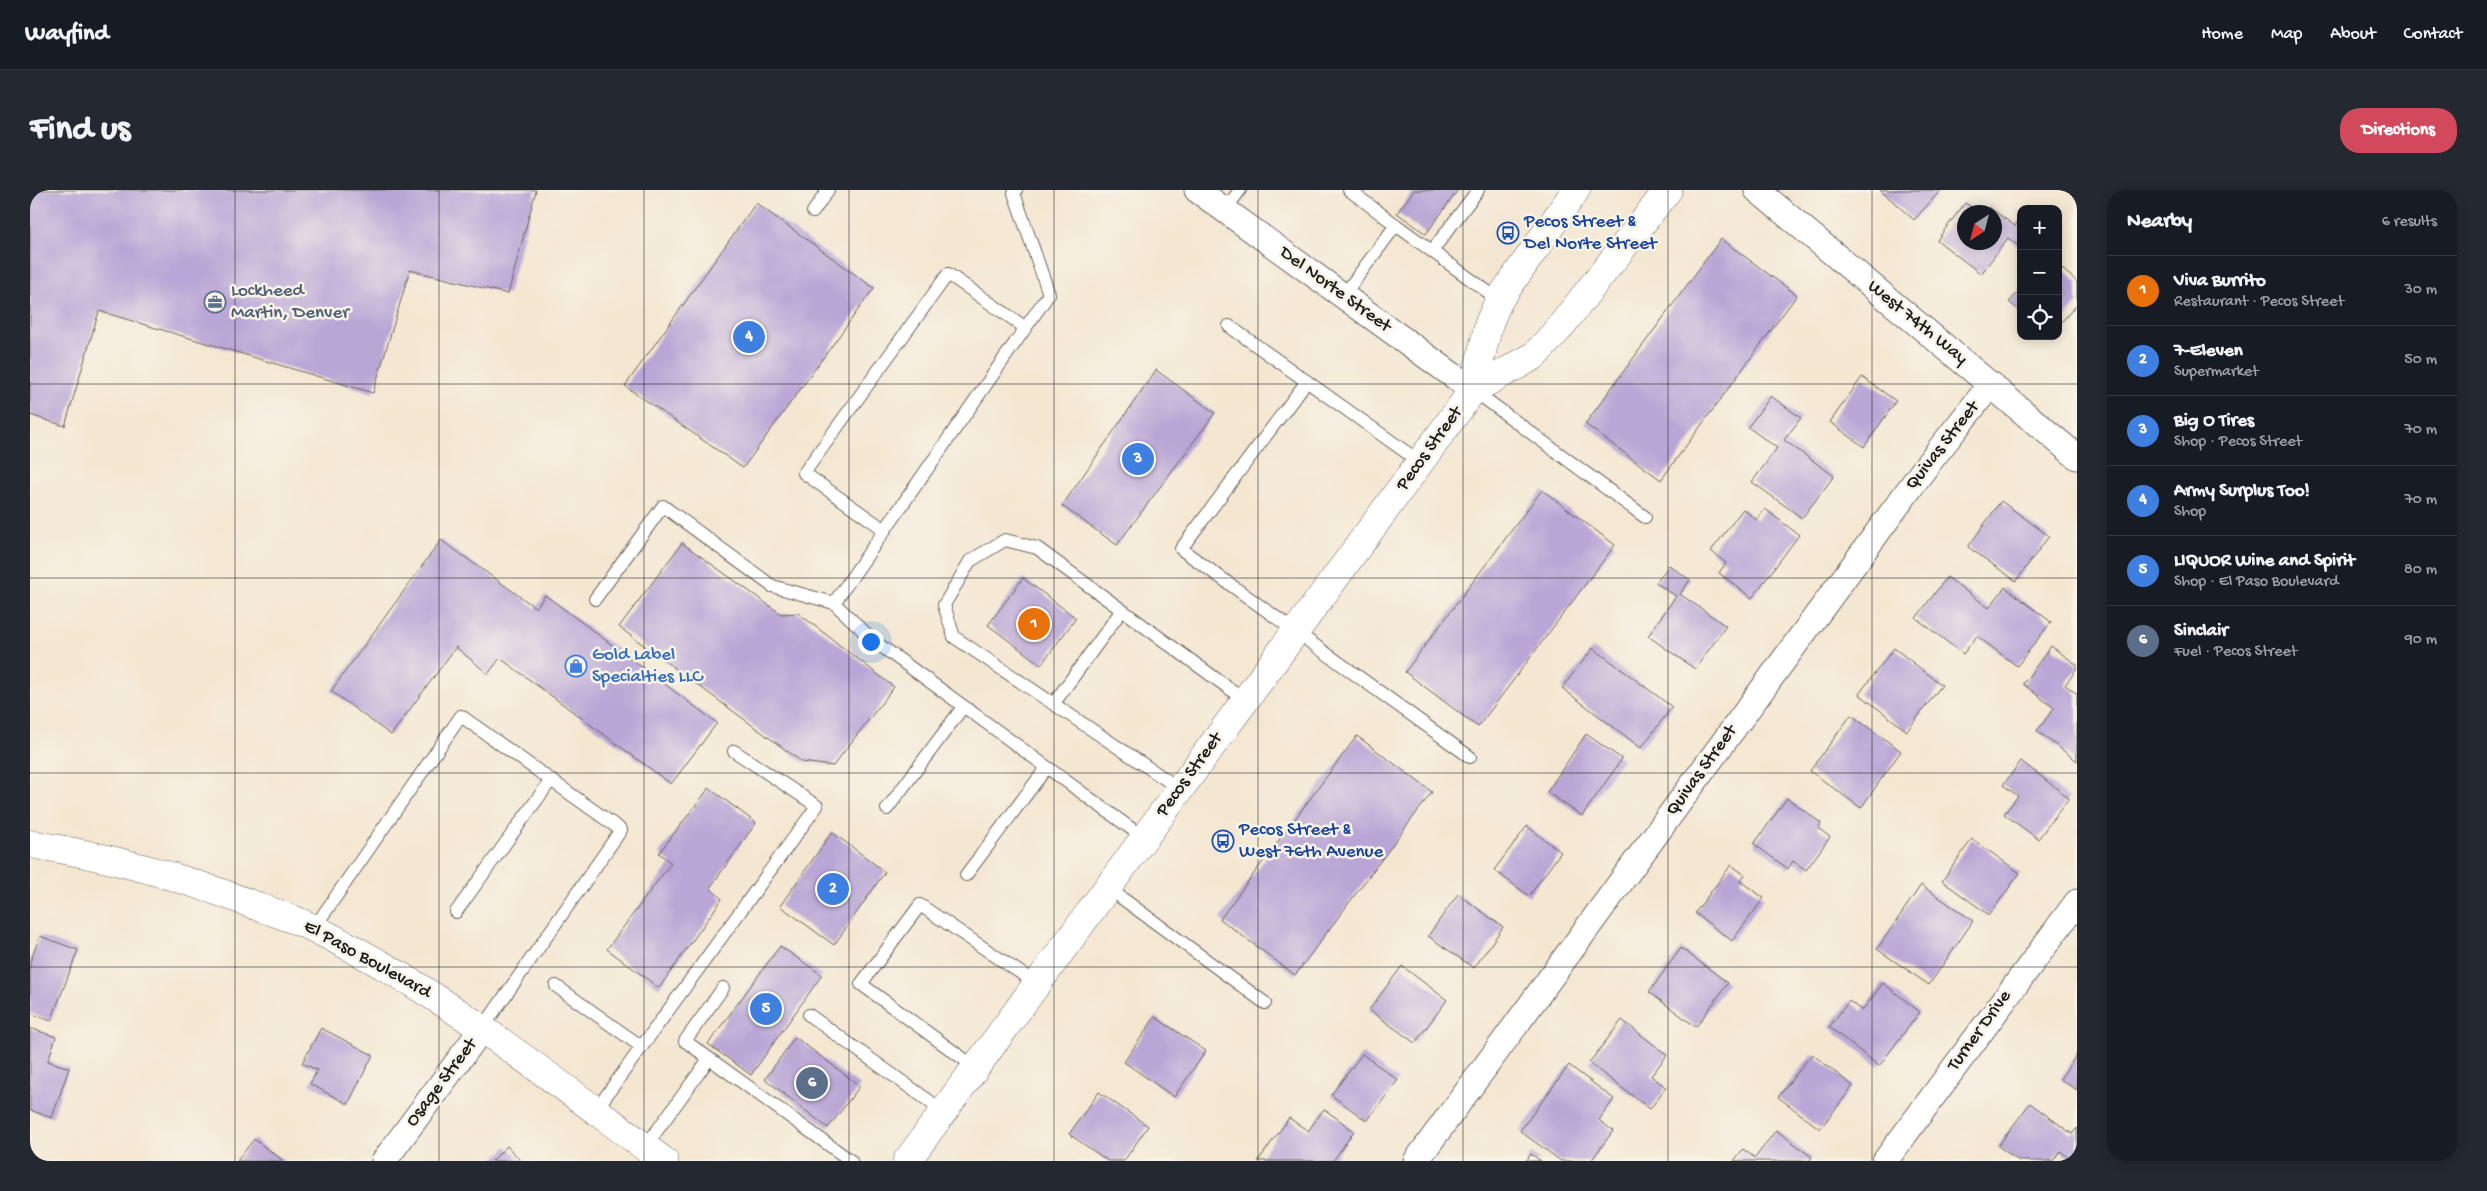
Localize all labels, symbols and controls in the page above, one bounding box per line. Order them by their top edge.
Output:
text: Wayfind [25,20,109,49]
text: Home [2201,24,2243,45]
text: Map [2271,24,2302,45]
text: About [2330,24,2376,45]
text: Contact [2404,24,2462,45]
button: Directions [2340,108,2457,153]
text: Find us [30,110,130,151]
north arrow [1957,205,2002,250]
map controls [2017,205,2062,340]
button: + [2017,205,2062,250]
text: Nearby [2127,210,2192,235]
place label: Pecos Street & Del Norte Street [1522,211,1659,256]
text: 6 results [2382,213,2437,232]
bus stop icon: Pecos Street & Del Norte Street [1496,221,1520,245]
street label: Del Norte Street [1273,241,1397,340]
button: − [2017,250,2062,295]
text: Viva Burrito [2174,270,2266,293]
street label: West 74th Way [1862,275,1972,371]
place label: Lockheed Martin, Denver [231,280,351,325]
text: 1 [2140,281,2146,300]
text: 30 m [2404,281,2437,300]
office icon: Lockheed Martin, Denver [203,290,227,314]
text: Restaurant · Pecos Street [2174,293,2344,312]
button: locate [2017,295,2062,340]
pin: 4 [733,318,765,356]
text: 7-Eleven [2174,340,2243,363]
text: 2 [2139,351,2147,370]
text: 50 m [2404,351,2437,370]
text: Supermarket [2174,363,2259,382]
street label: Quivas Street [1901,395,1986,495]
street label: Pecos Street [1391,400,1470,497]
text: Big O Tires [2174,410,2254,433]
text: 3 [2139,421,2147,440]
text: 70 m [2404,421,2437,440]
text: Shop · Pecos Street [2174,433,2302,452]
pin: 3 [1122,440,1154,478]
text: Army Surplus Too! [2174,480,2310,503]
text: 4 [2139,491,2147,510]
text: 70 m [2404,491,2437,510]
text: Shop [2174,503,2206,522]
text: LIQUOR Wine and Spirit [2174,550,2355,573]
text: 5 [2139,561,2147,580]
text: 80 m [2404,561,2437,580]
text: Shop · El Paso Boulevard [2174,573,2339,592]
pin: 1 [1018,605,1050,643]
text: Sinclair [2174,620,2228,643]
your location [858,629,884,655]
text: 6 [2139,631,2147,650]
text: 90 m [2405,631,2437,650]
text: Fuel · Pecos Street [2174,643,2297,662]
place label: Gold Label Specialties LLC [592,644,704,689]
shop icon: Gold Label Specialties LLC [564,654,588,678]
street label: Quivas Street [1661,719,1744,821]
street label: Pecos Street [1151,726,1230,823]
place label: Pecos Street & West 76th Avenue [1238,819,1384,864]
bus stop icon: Pecos Street & West 76th Avenue [1211,829,1235,853]
pin: 2 [817,870,849,908]
street label: El Paso Boulevard [299,915,436,1005]
street label: Turner Drive [1942,986,2017,1077]
pin: 5 [750,990,782,1028]
street label: Osage Street [401,1032,484,1132]
pin: 6 [796,1064,828,1102]

